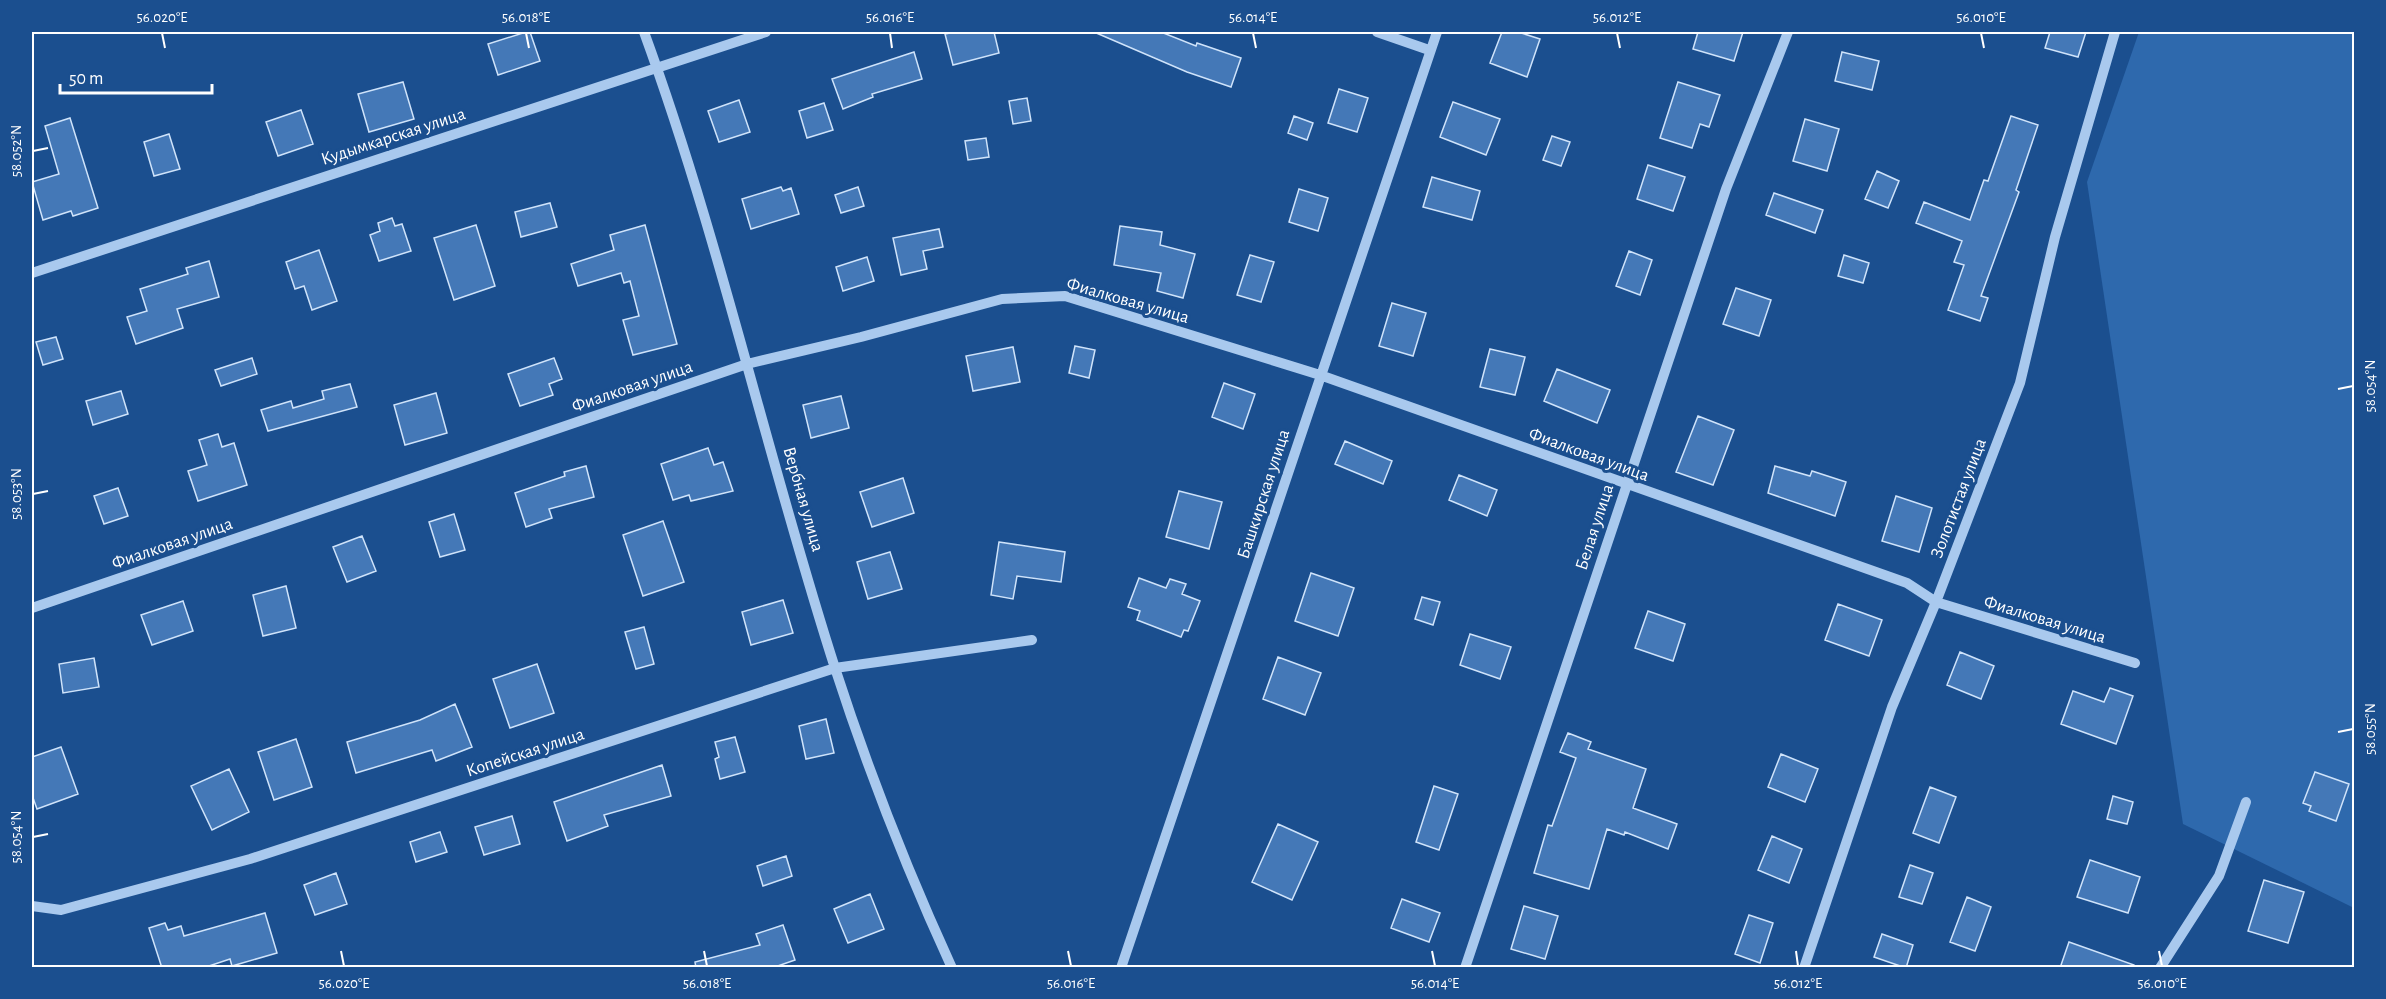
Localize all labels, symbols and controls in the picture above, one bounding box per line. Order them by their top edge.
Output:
text: 56.020°E [136,10,188,25]
text: 56.018°E [502,10,550,25]
text: 56.016°E [866,10,914,25]
text: 56.014°E [1229,10,1277,25]
text: 56.012°E [1593,10,1641,25]
text: 56.010°E [1956,10,2006,25]
scale bar [60,57,212,95]
text: 50 m [69,70,103,88]
street label: Кудымкарская улица [319,105,468,169]
text: 58.052°N [9,125,24,177]
street label: Фиалковая улица [1064,275,1191,327]
street label: Фиалковая улица [570,358,695,416]
text: 58.054°N [2363,360,2378,412]
street label: Фиалковая улица [1526,425,1651,485]
street label: Башкирская улица [1235,427,1293,561]
street label: Золотистая улица [1928,436,1990,561]
street label: Вербная улица [779,445,828,554]
text: 58.053°N [9,468,24,520]
street label: Белая улица [1573,482,1617,573]
street label: Фиалковая улица [110,515,235,573]
street label: Фиалковая улица [1982,593,2108,647]
text: 58.055°N [2363,703,2378,755]
street label: Копейская улица [464,725,587,781]
text: 58.054°N [9,811,24,863]
text: 56.020°E [318,976,370,991]
text: 56.018°E [683,976,731,991]
text: 56.016°E [1047,976,1095,991]
text: 56.014°E [1411,976,1459,991]
text: 56.012°E [1774,976,1822,991]
text: 56.010°E [2137,976,2187,991]

